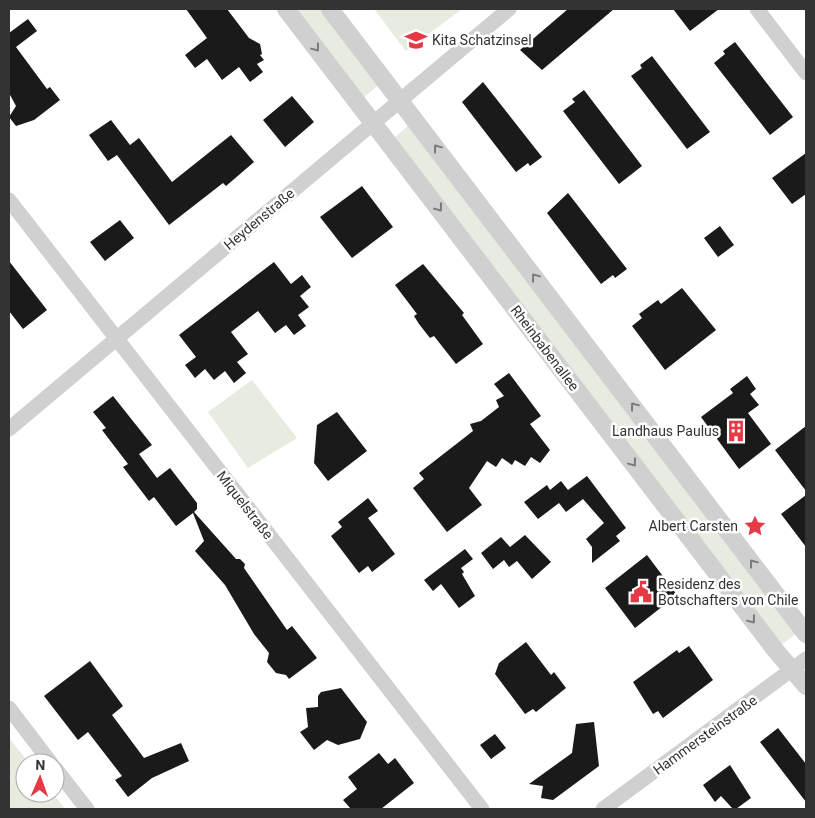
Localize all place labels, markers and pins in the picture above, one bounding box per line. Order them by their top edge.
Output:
school or university icon: Kita Schatzinsel [403,27,429,53]
place label: Kita Schatzinsel [432,32,532,48]
building icon: Landhaus Paulus [723,418,749,444]
place label: Landhaus Paulus [612,423,719,439]
place icon: Albert Carsten [742,513,768,539]
place label: Albert Carsten [649,518,738,534]
place label: Residenz des Botschafters von Chile [658,576,798,608]
public building icon: Residenz des Botschafters von Chile [628,579,654,605]

